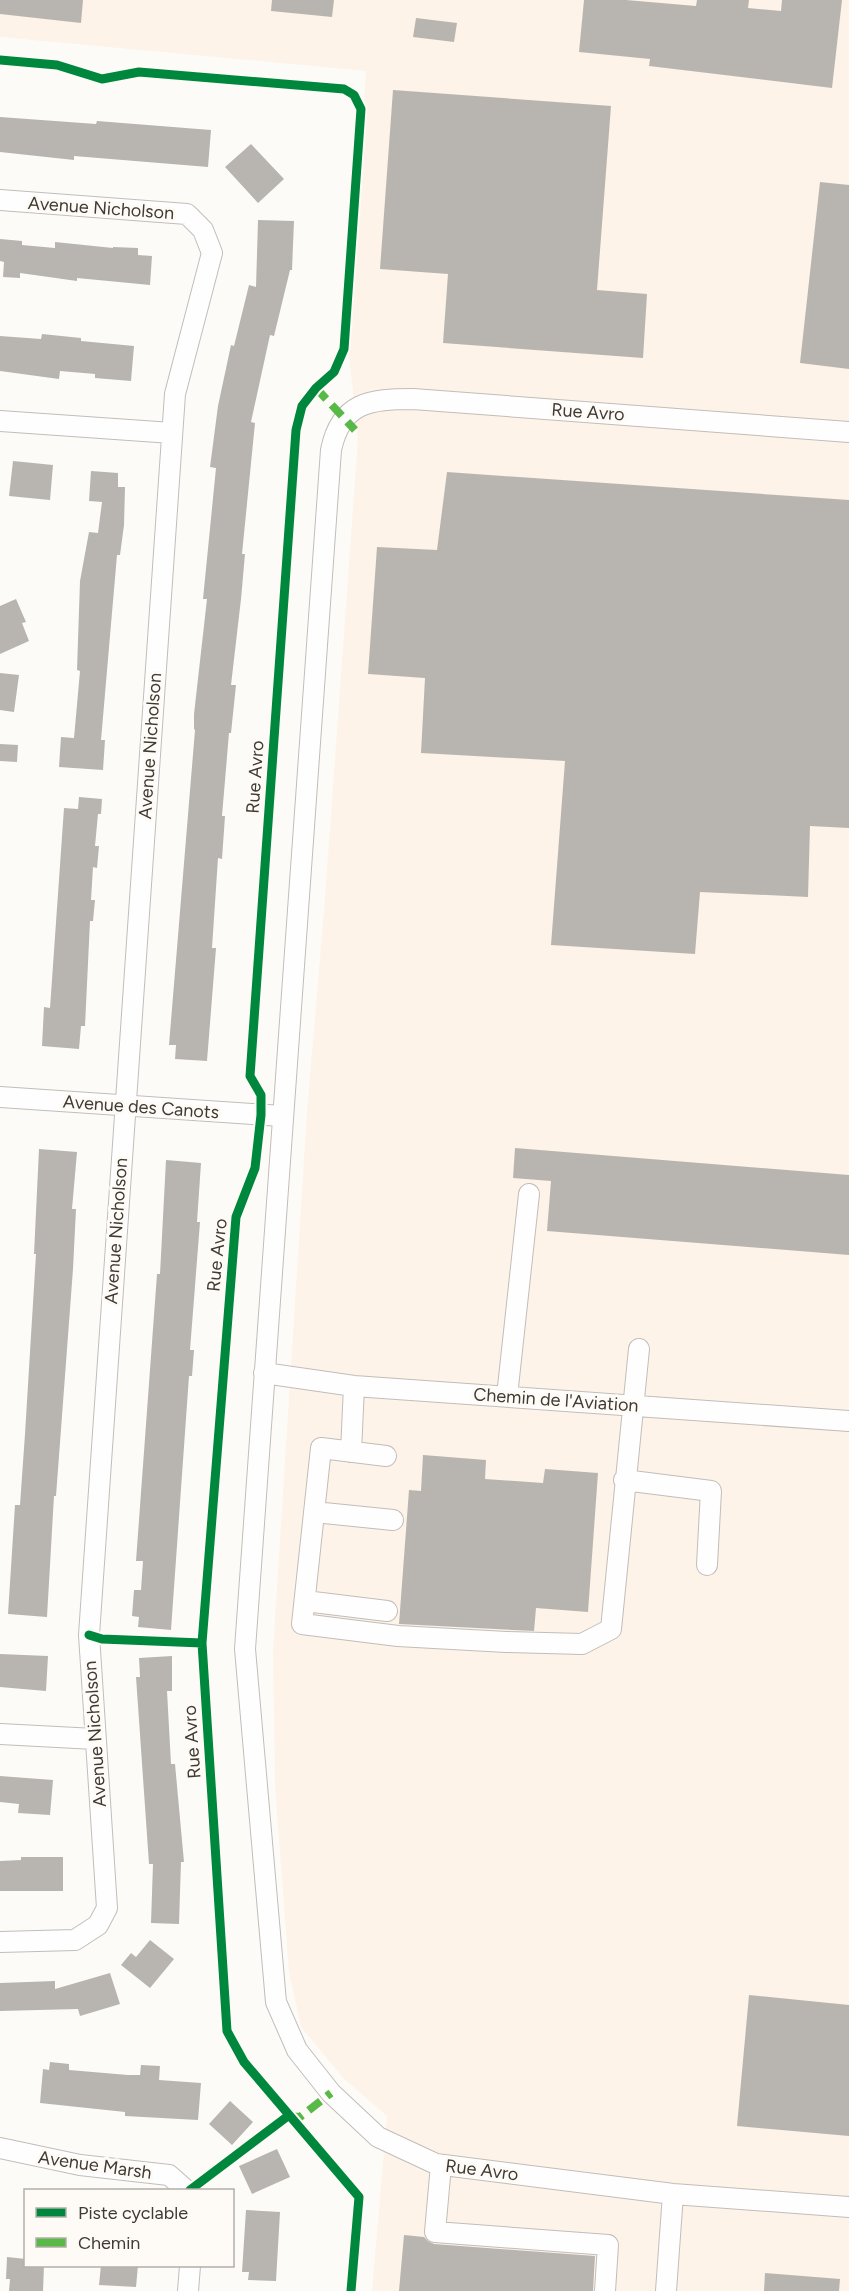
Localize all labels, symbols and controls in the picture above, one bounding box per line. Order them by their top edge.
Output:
street label: Avenue Nicholson [27,192,175,224]
street label: Rue Avro [551,398,625,426]
street label: Avenue Nicholson [134,672,166,820]
street label: Rue Avro [241,740,269,814]
street label: Avenue des Canots [62,1091,220,1123]
street label: Avenue Nicholson [100,1157,132,1305]
street label: Rue Avro [202,1217,232,1293]
street label: Chemin de l'Aviation [473,1383,639,1417]
street label: Avenue Nicholson [79,1660,111,1808]
street label: Rue Avro [178,1705,206,1779]
street label: Avenue Marsh [37,2146,153,2184]
street label: Rue Avro [444,2155,520,2185]
legend [24,2189,234,2267]
text: Piste cyclable [78,2202,188,2224]
text: Chemin [78,2232,140,2254]

